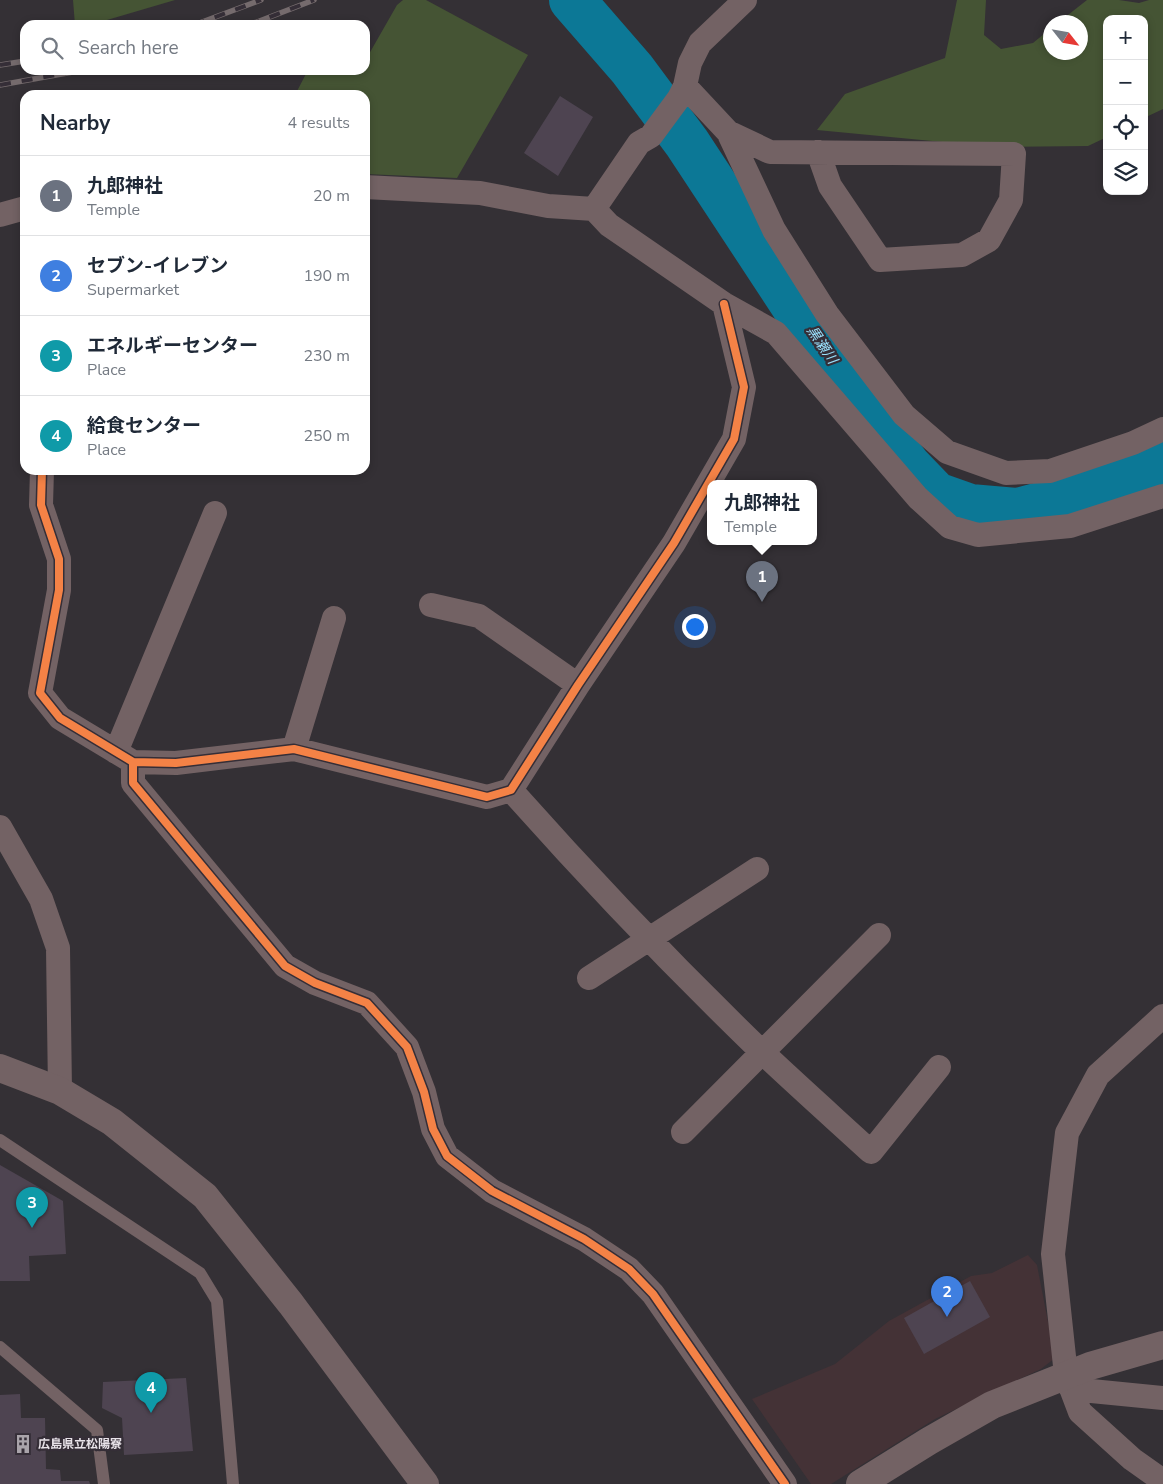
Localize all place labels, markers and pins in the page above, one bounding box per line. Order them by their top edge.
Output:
pin: 1 [746,561,778,602]
pin: 3 [16,1187,48,1228]
pin: 2 [931,1276,963,1317]
pin: 4 [135,1372,167,1413]
building icon: 広島県立松陽寮 [12,1433,34,1455]
place label: 広島県立松陽寮 [38,1436,122,1452]

